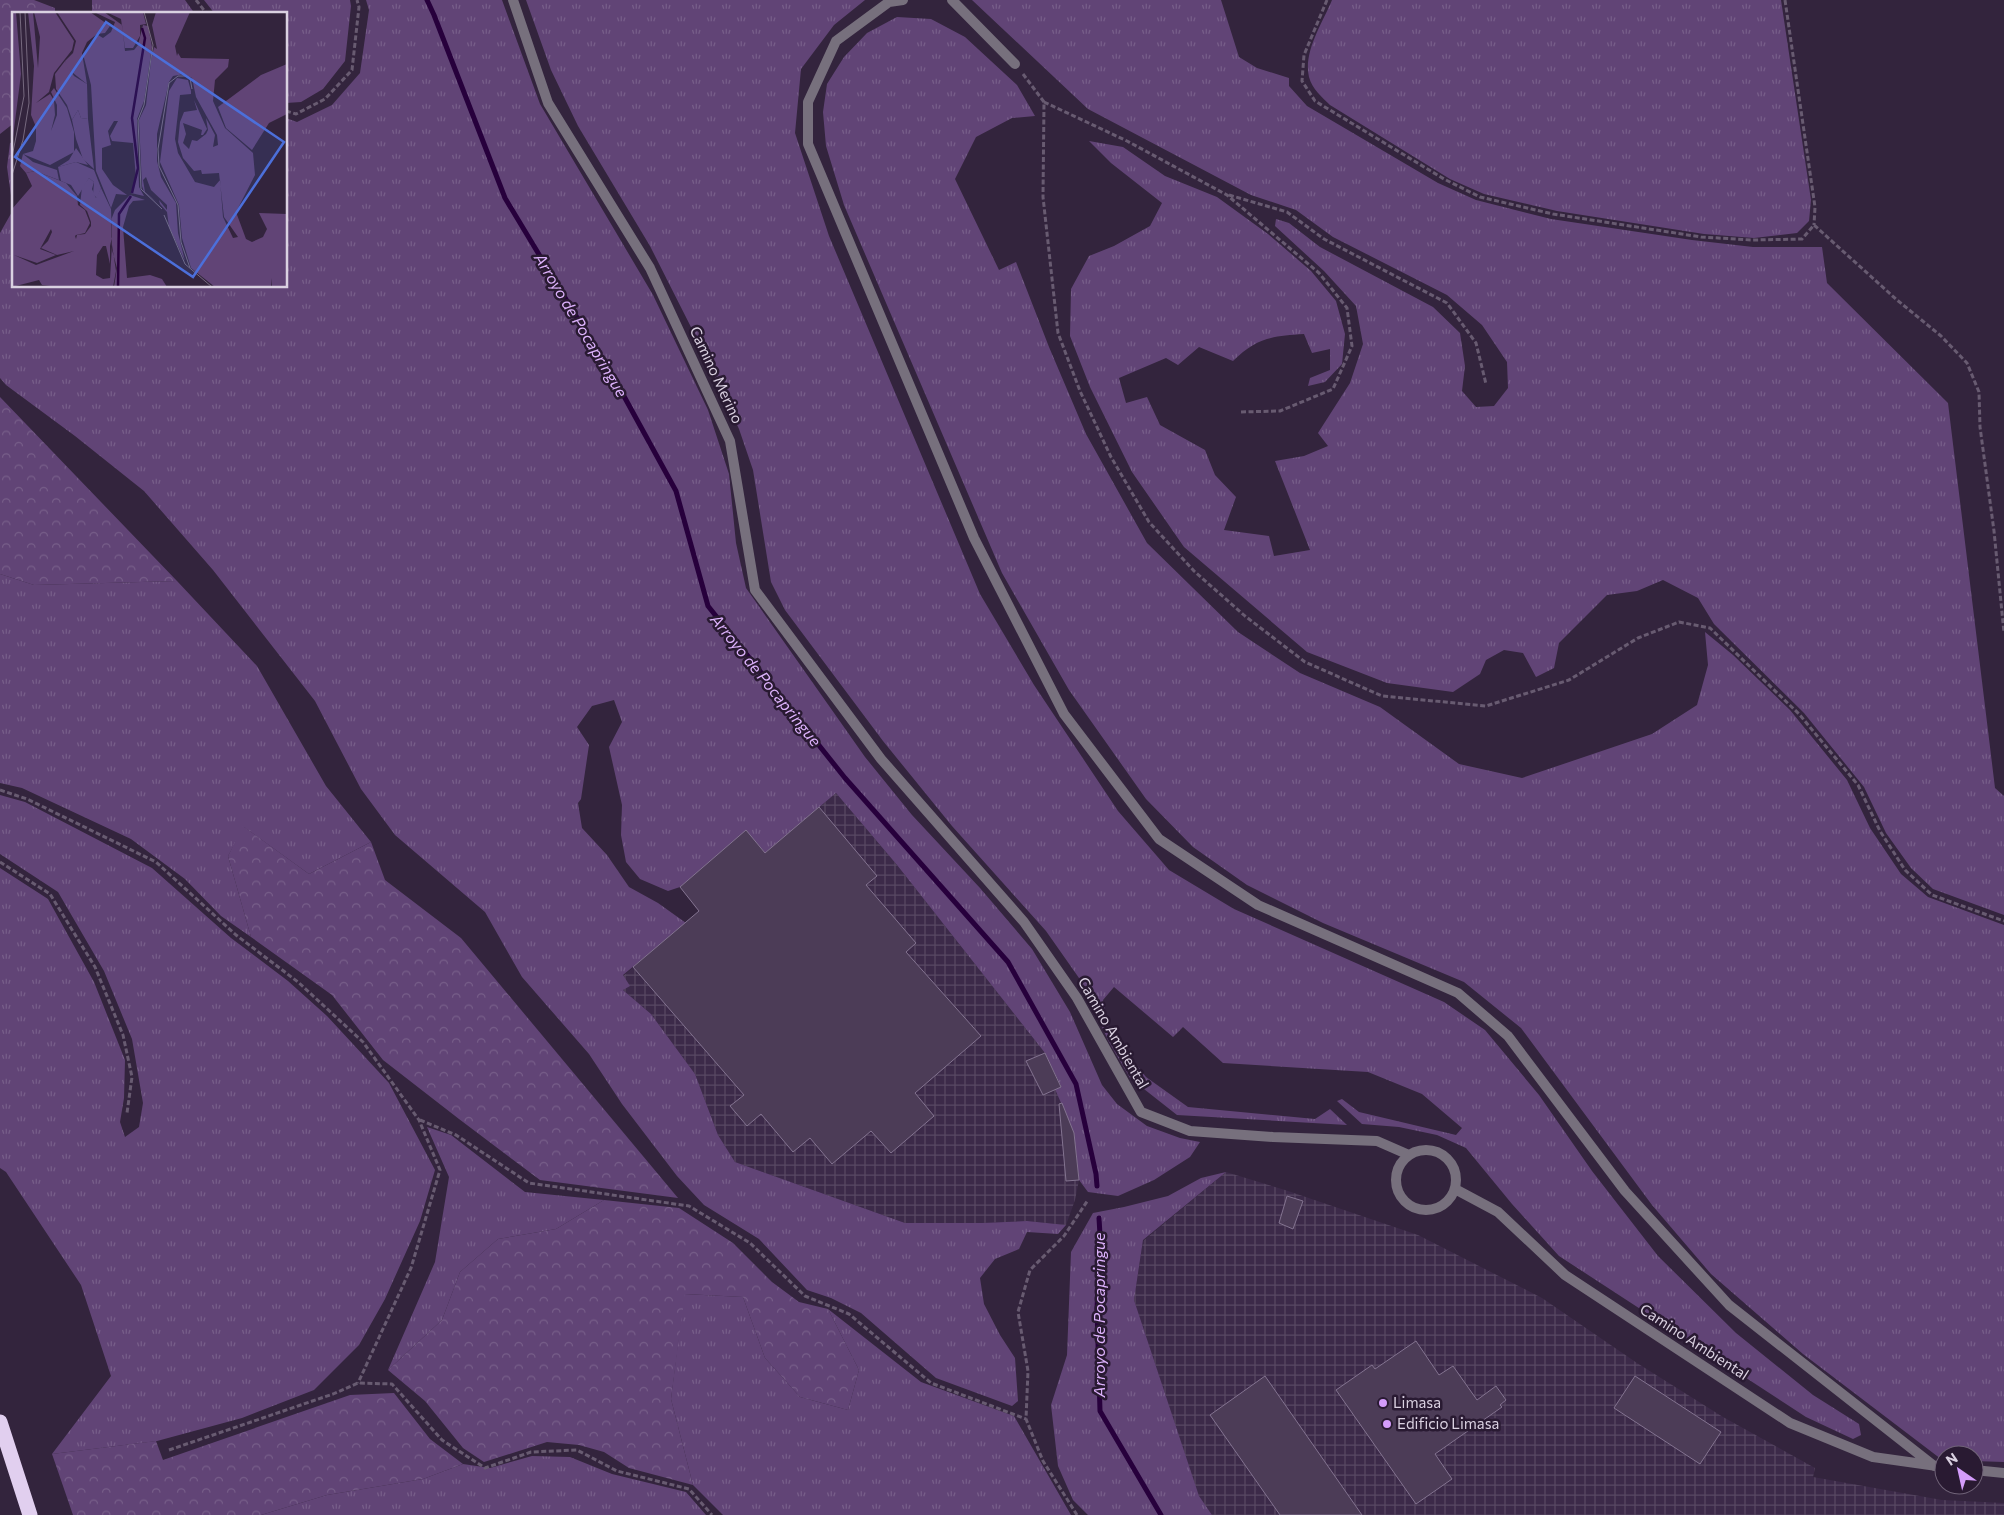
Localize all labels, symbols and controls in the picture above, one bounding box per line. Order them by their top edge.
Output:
inset map [12,12,288,288]
water label: Arroyo de Pocapringue [530,248,632,401]
street label: Camino Merino [687,323,747,426]
water label: Arroyo de Pocapringue [707,609,826,750]
street label: Camino Ambiental [1075,973,1153,1092]
water label: Arroyo de Pocapringue [1089,1232,1108,1398]
street label: Camino Ambiental [1637,1299,1752,1383]
place label: Limasa [1393,1393,1441,1411]
marker: Limasa [1377,1397,1389,1409]
place label: Edificio Limasa [1397,1414,1499,1432]
marker: Edificio Limasa [1381,1418,1393,1430]
north arrow [1934,1445,1984,1495]
text: N [1942,1449,1961,1469]

